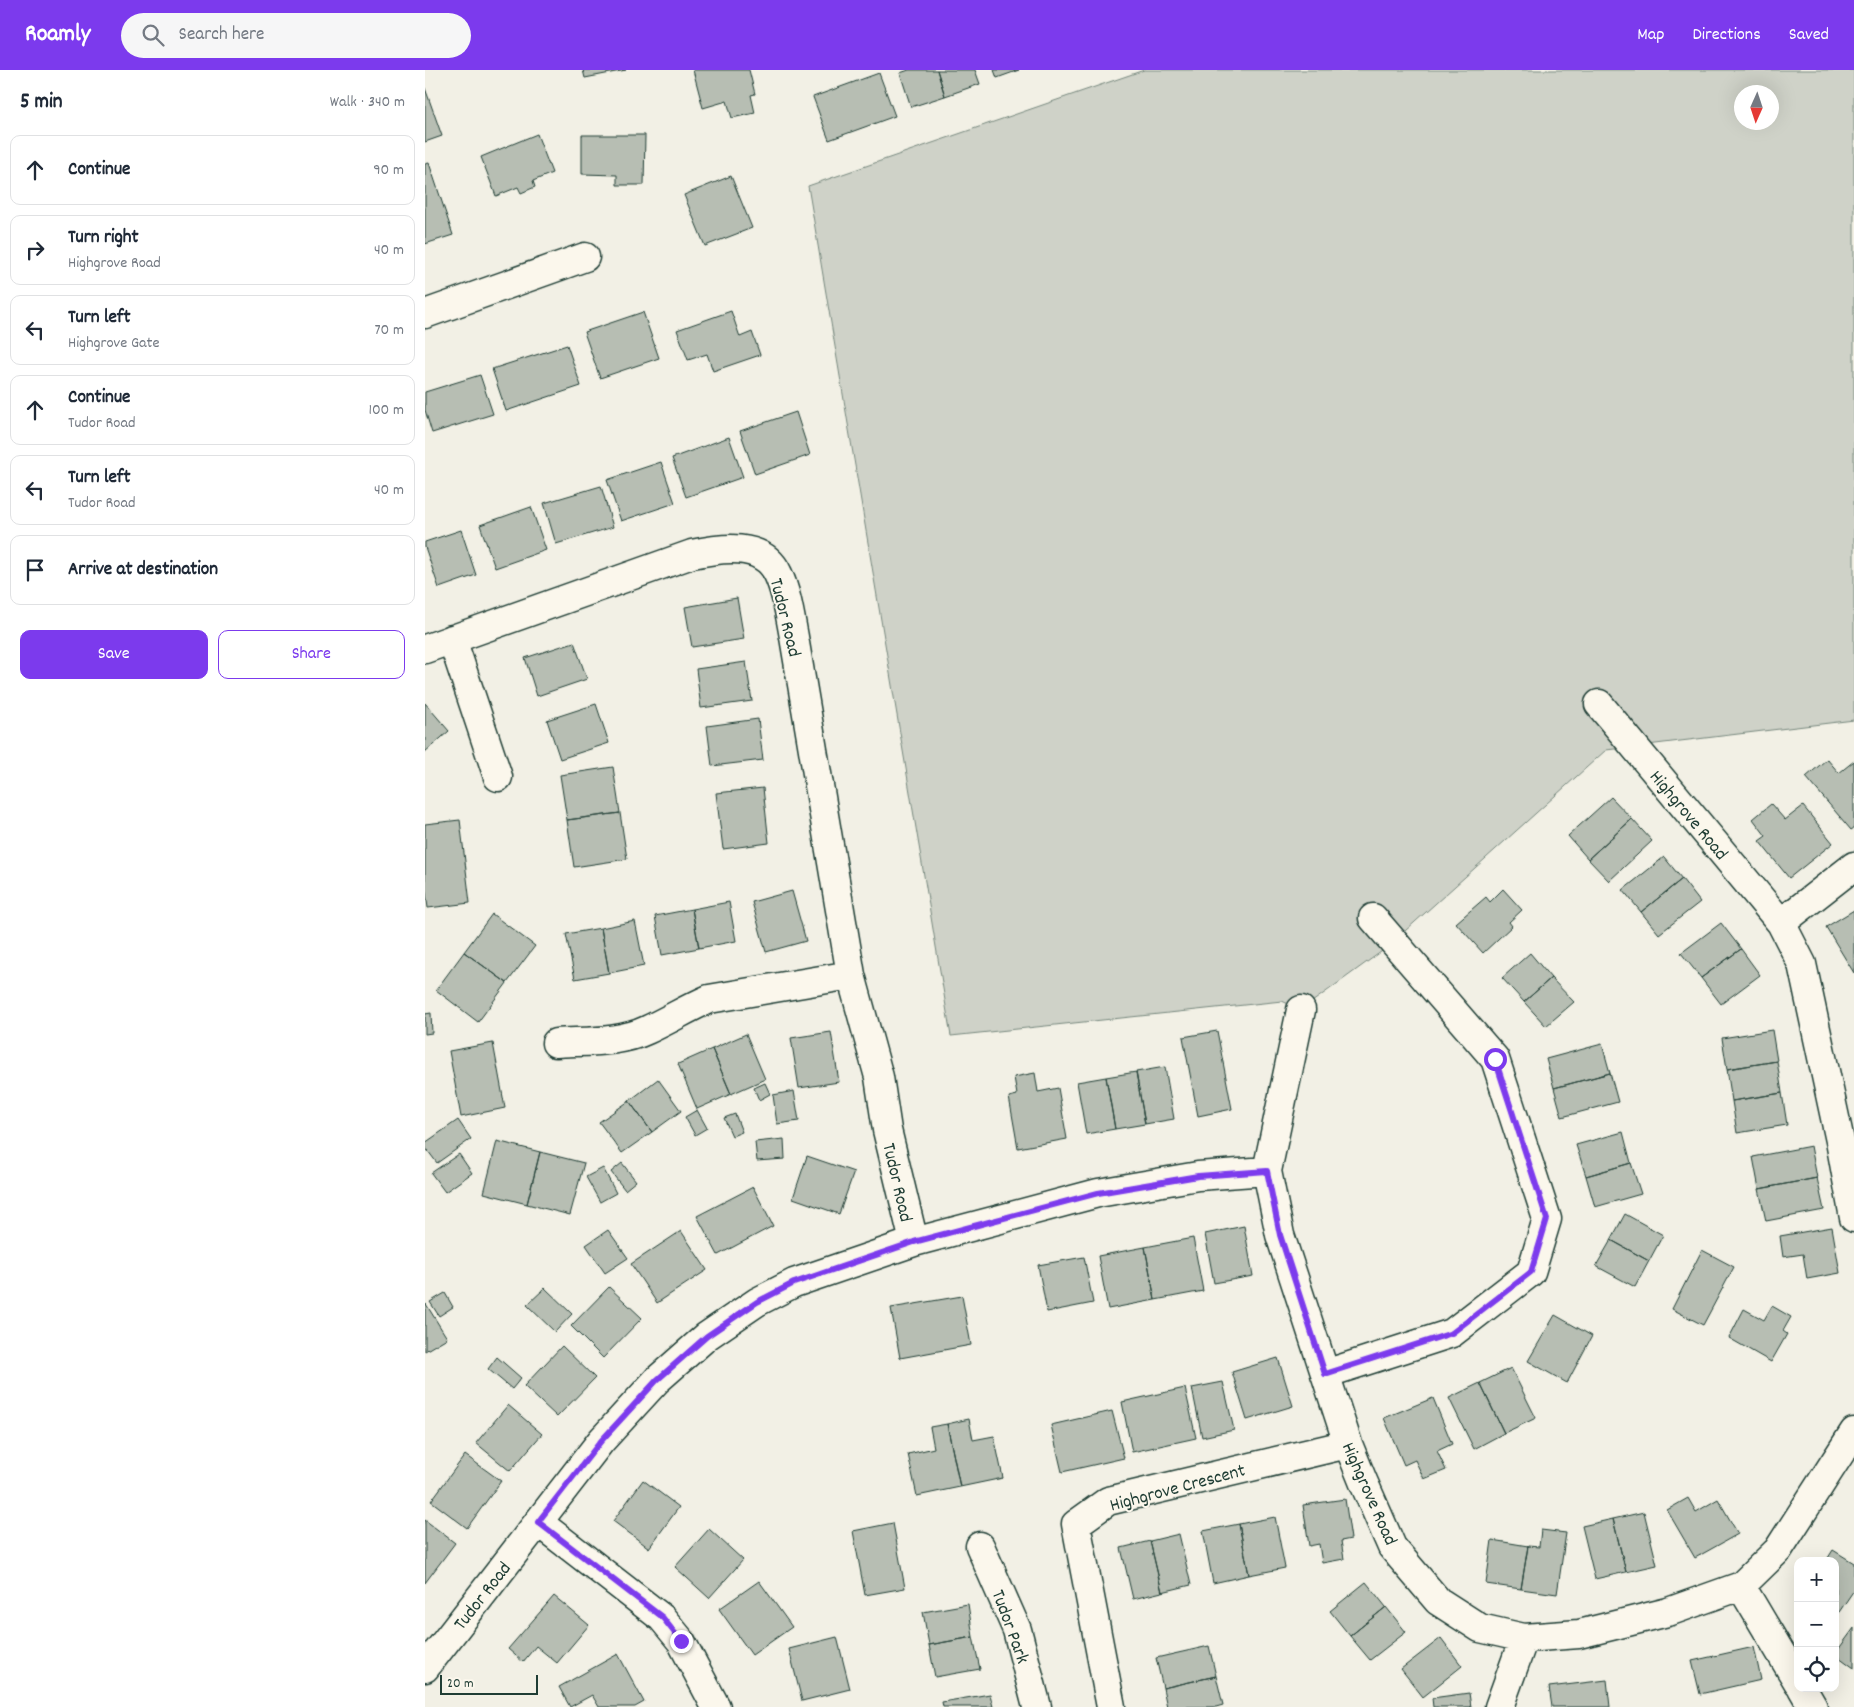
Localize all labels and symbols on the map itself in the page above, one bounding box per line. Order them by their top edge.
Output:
north arrow [1734,85,1779,130]
street label: Tudor Road [761,576,806,660]
street label: Highgrove Road [1642,765,1733,867]
route start [1484,1048,1507,1071]
street label: Tudor Road [873,1141,918,1225]
street label: Highgrove Road [1333,1439,1403,1550]
street label: Highgrove Crescent [1107,1458,1249,1520]
street label: Tudor Road [448,1557,519,1637]
street label: Tudor Park [983,1586,1035,1668]
route end [670,1630,693,1653]
scale bar [440,1672,537,1695]

